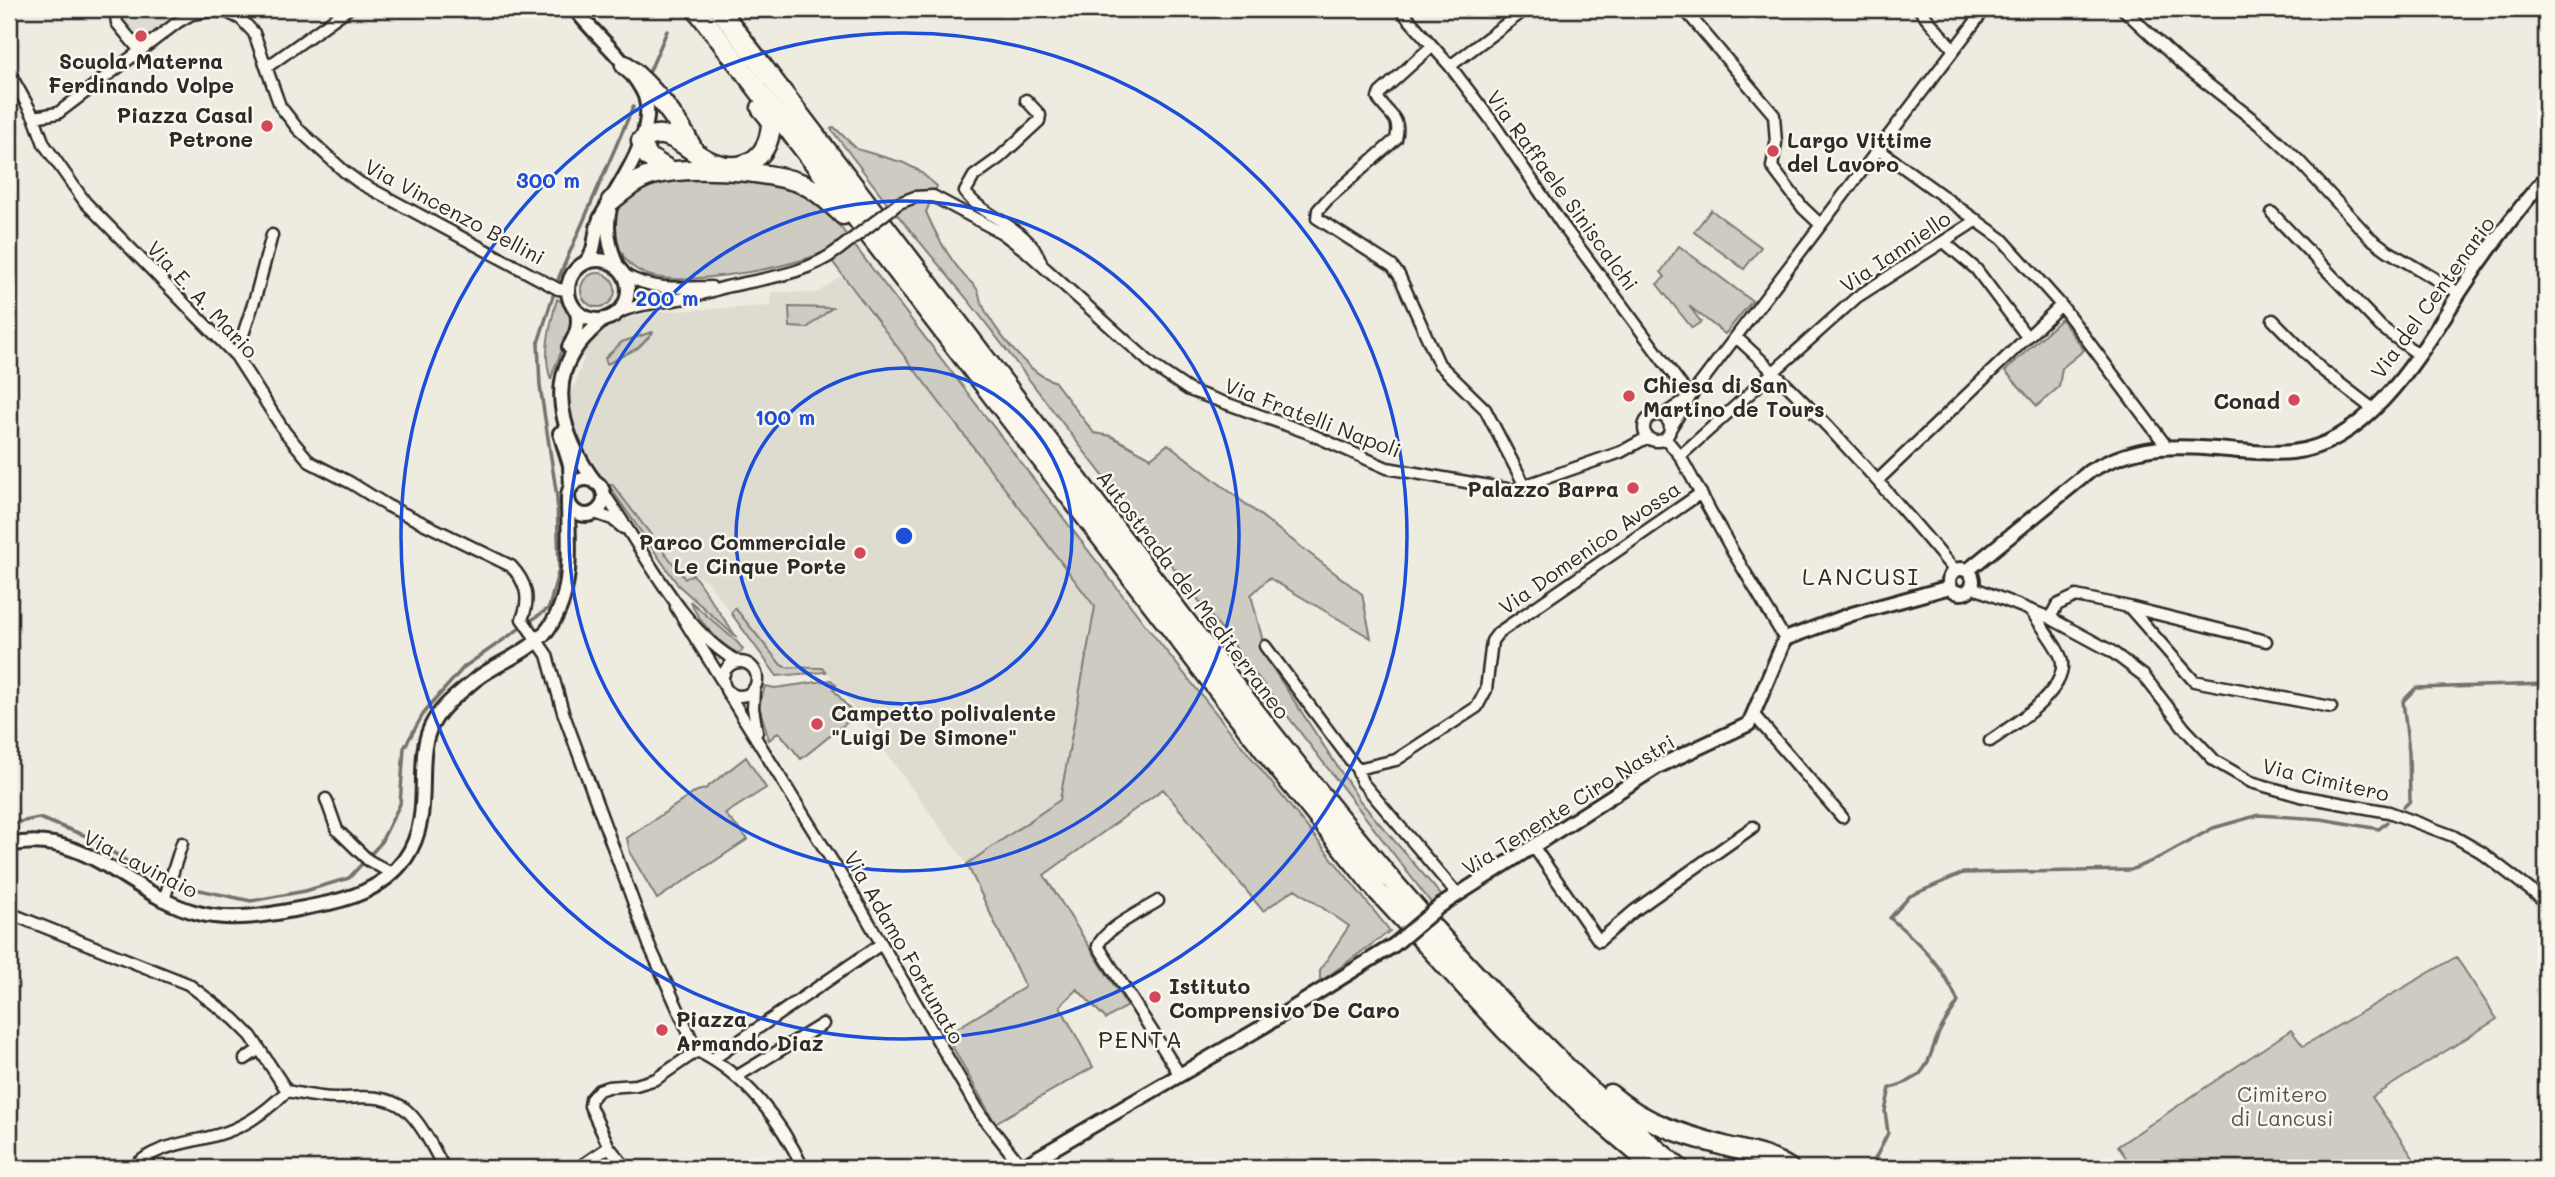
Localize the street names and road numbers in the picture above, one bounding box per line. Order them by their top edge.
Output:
street label: Via Raffaele Siniscalchi [1481,84,1645,296]
street label: Via Vincenzo Bellini [360,152,550,270]
street label: Via Ianniello [1835,204,1955,298]
street label: Via del Centenario [2364,211,2500,383]
street label: Via E. A. Mario [141,234,265,364]
street label: Via Fratelli Napoli [1221,371,1405,463]
street label: Autostrada del Mediterraneo [1091,464,1297,724]
street label: Via Domenico Avossa [1493,474,1685,620]
street label: Via Tenente Ciro Nastri [1457,727,1679,881]
street label: Via Cimitero [2260,751,2392,807]
street label: Via Lavinaio [79,823,203,903]
street label: Via Adamo Fortunato [839,846,971,1048]

